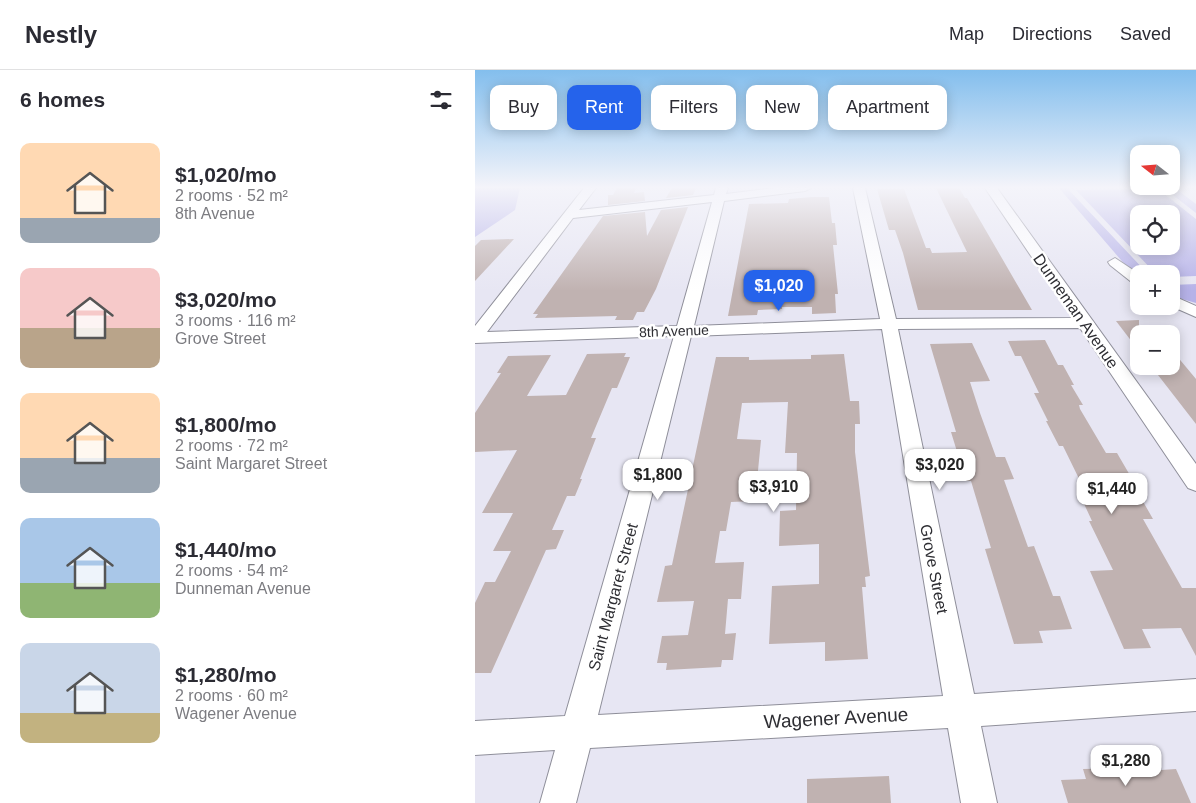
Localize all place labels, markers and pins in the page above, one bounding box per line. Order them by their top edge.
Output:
pin: $1,020 [738,270,820,312]
pin: $3,020 [899,448,981,491]
pin: $1,800 [617,458,699,501]
pin: $3,910 [733,470,815,513]
pin: $1,440 [1071,472,1153,515]
pin: $1,280 [1085,744,1167,787]

